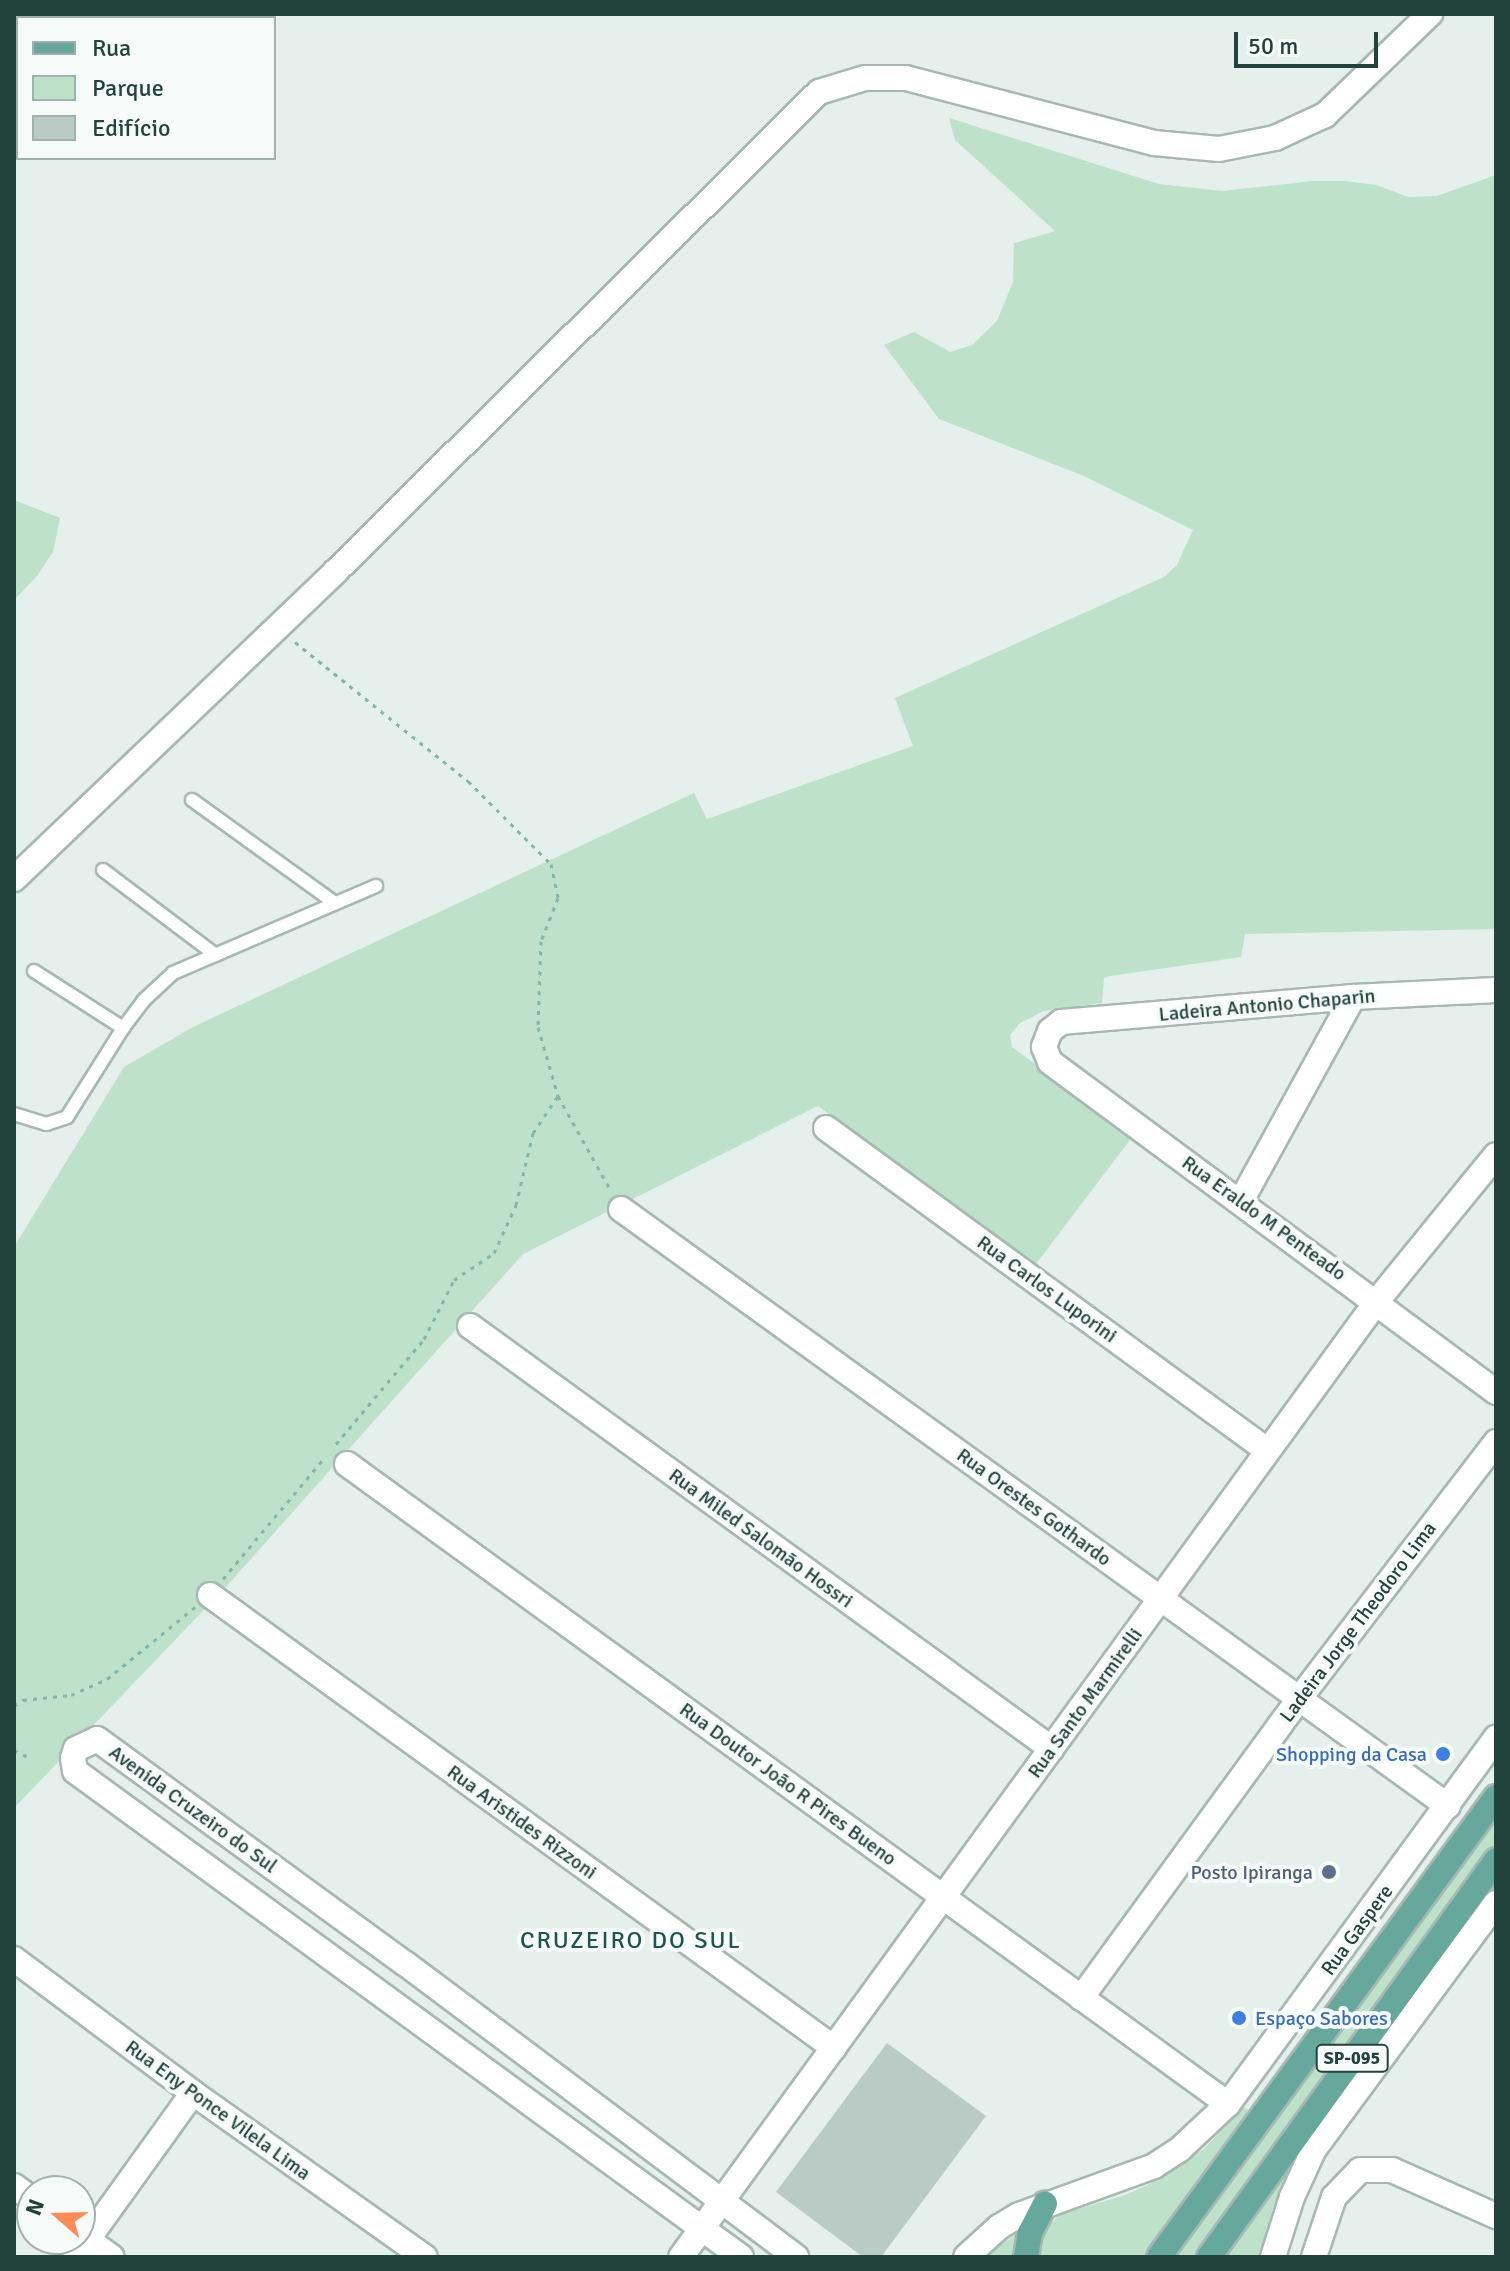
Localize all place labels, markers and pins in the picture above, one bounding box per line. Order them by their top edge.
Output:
place label: Shopping da Casa [1276,1742,1427,1766]
marker: Shopping da Casa [1434,1745,1452,1763]
place label: Posto Ipiranga [1191,1860,1313,1884]
marker: Posto Ipiranga [1320,1863,1338,1881]
place label: Espaço Sabores [1255,2006,1388,2030]
marker: Espaço Sabores [1230,2009,1248,2027]

